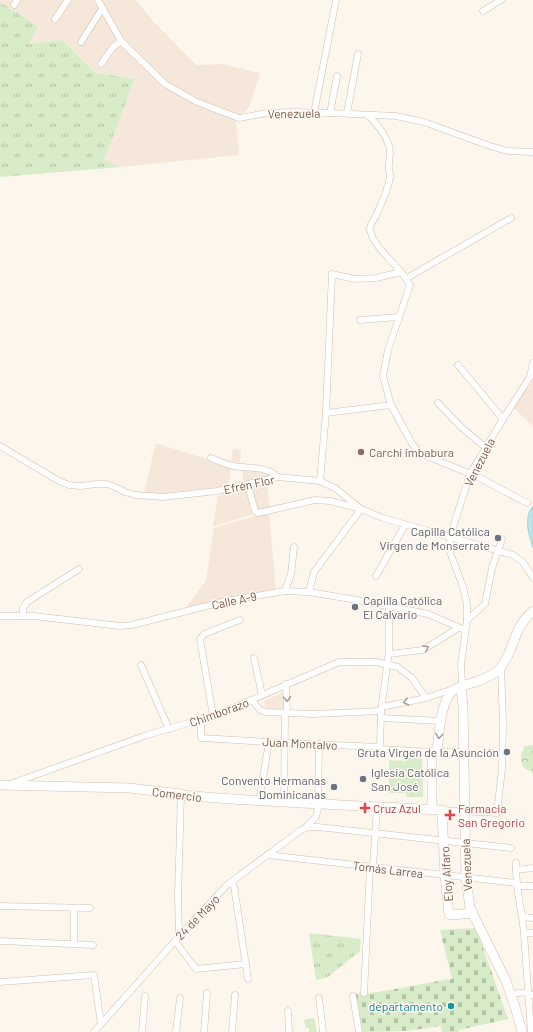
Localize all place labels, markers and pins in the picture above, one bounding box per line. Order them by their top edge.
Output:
place label: Carchi imbabura [369,445,454,459]
marker: Carchi imbabura [356,447,366,457]
place label: Capilla Católica Virgen de Monserrate [379,524,490,552]
marker: Capilla Católica Virgen de Monserrate [493,533,503,543]
place label: Capilla Católica El Calvario [363,593,442,621]
marker: Capilla Católica El Calvario [350,602,360,612]
place label: Gruta Virgen de la Asunción [357,745,499,759]
marker: Gruta Virgen de la Asunción [502,747,512,757]
place label: Iglesia Católica San José [371,765,449,793]
place label: Convento Hermanas Dominicanas [221,773,326,801]
marker: Iglesia Católica San José [358,774,368,784]
marker: Convento Hermanas Dominicanas [329,782,339,792]
place label: Cruz Azul [373,801,421,815]
place label: Farmacia San Gregorio [458,801,525,829]
marker: Cruz Azul [360,803,370,813]
marker: Farmacia San Gregorio [445,810,455,820]
place label: departamento [369,999,443,1013]
marker: departamento [446,1001,456,1011]

